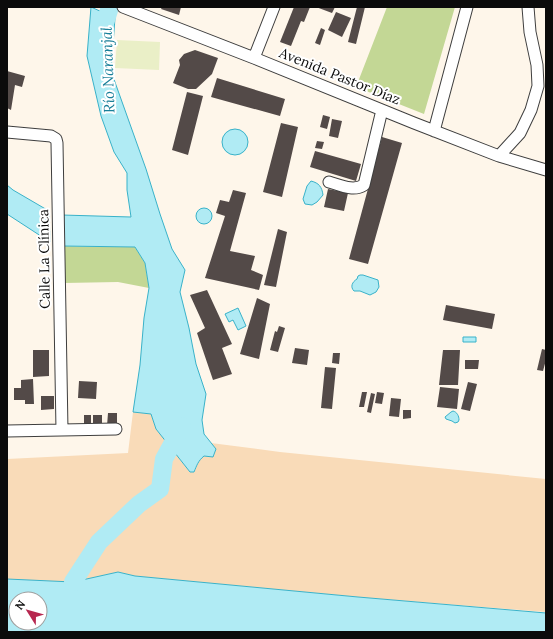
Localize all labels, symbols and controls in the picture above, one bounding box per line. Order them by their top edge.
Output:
water label: Río Naranjal [96,26,118,113]
street label: Avenida Pastor Díaz [276,43,403,109]
street label: Calle La Clínica [34,209,54,309]
north arrow [8,591,48,631]
text: N [12,597,28,613]

